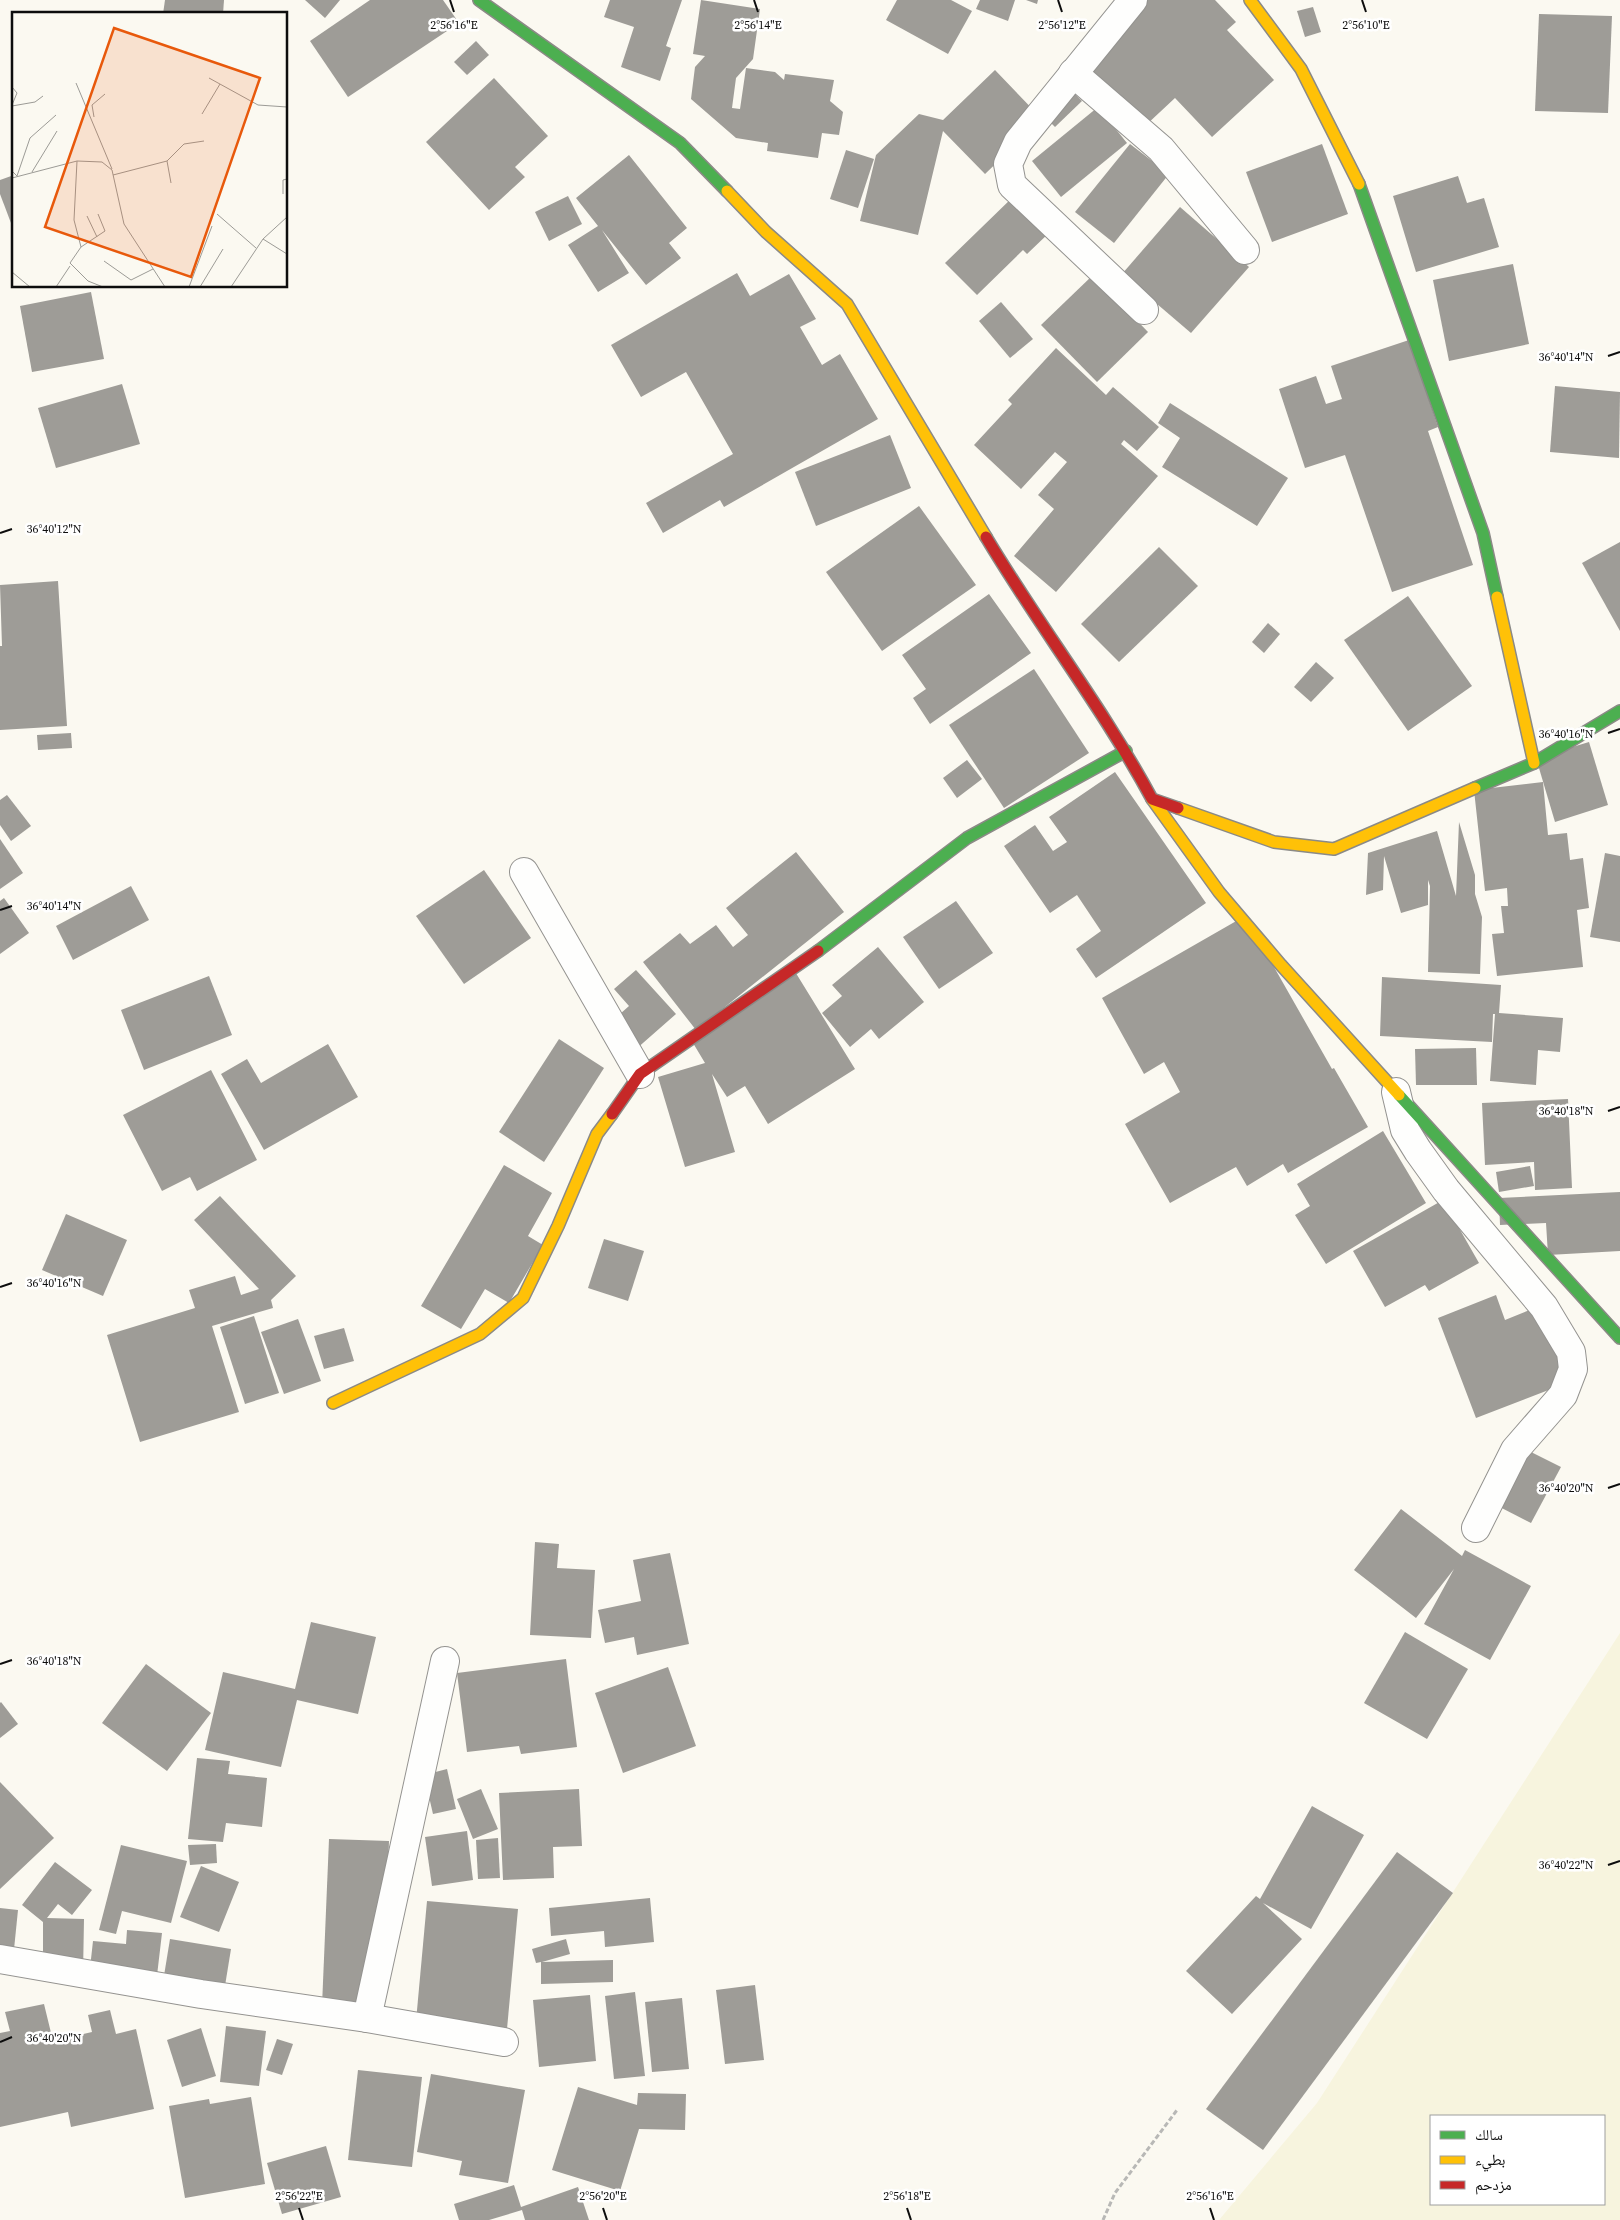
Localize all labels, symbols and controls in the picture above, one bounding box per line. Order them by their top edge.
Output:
inset map [12,12,288,288]
text: 2°56'16"E [430,17,478,33]
text: 2°56'14"E [734,17,782,33]
text: 2°56'12"E [1038,17,1086,33]
text: 2°56'10"E [1342,17,1390,33]
text: 36°40'14"N [1538,349,1594,365]
text: 36°40'12"N [26,521,82,537]
text: 36°40'16"N [1538,726,1594,742]
text: 36°40'14"N [26,898,82,914]
text: 36°40'18"N [1538,1103,1594,1119]
text: 36°40'16"N [26,1275,82,1291]
text: 36°40'20"N [1538,1480,1594,1496]
text: 36°40'18"N [26,1653,82,1669]
text: 36°40'22"N [1538,1857,1594,1873]
text: 36°40'20"N [26,2030,82,2046]
legend [1430,2115,1605,2205]
text: سالك [1475,2124,1503,2145]
text: بطيء [1475,2149,1505,2172]
text: مزدحم [1475,2174,1512,2195]
text: 2°56'22"E [275,2188,323,2204]
text: 2°56'20"E [579,2188,627,2204]
text: 2°56'18"E [883,2188,931,2204]
text: 2°56'16"E [1186,2188,1234,2204]

